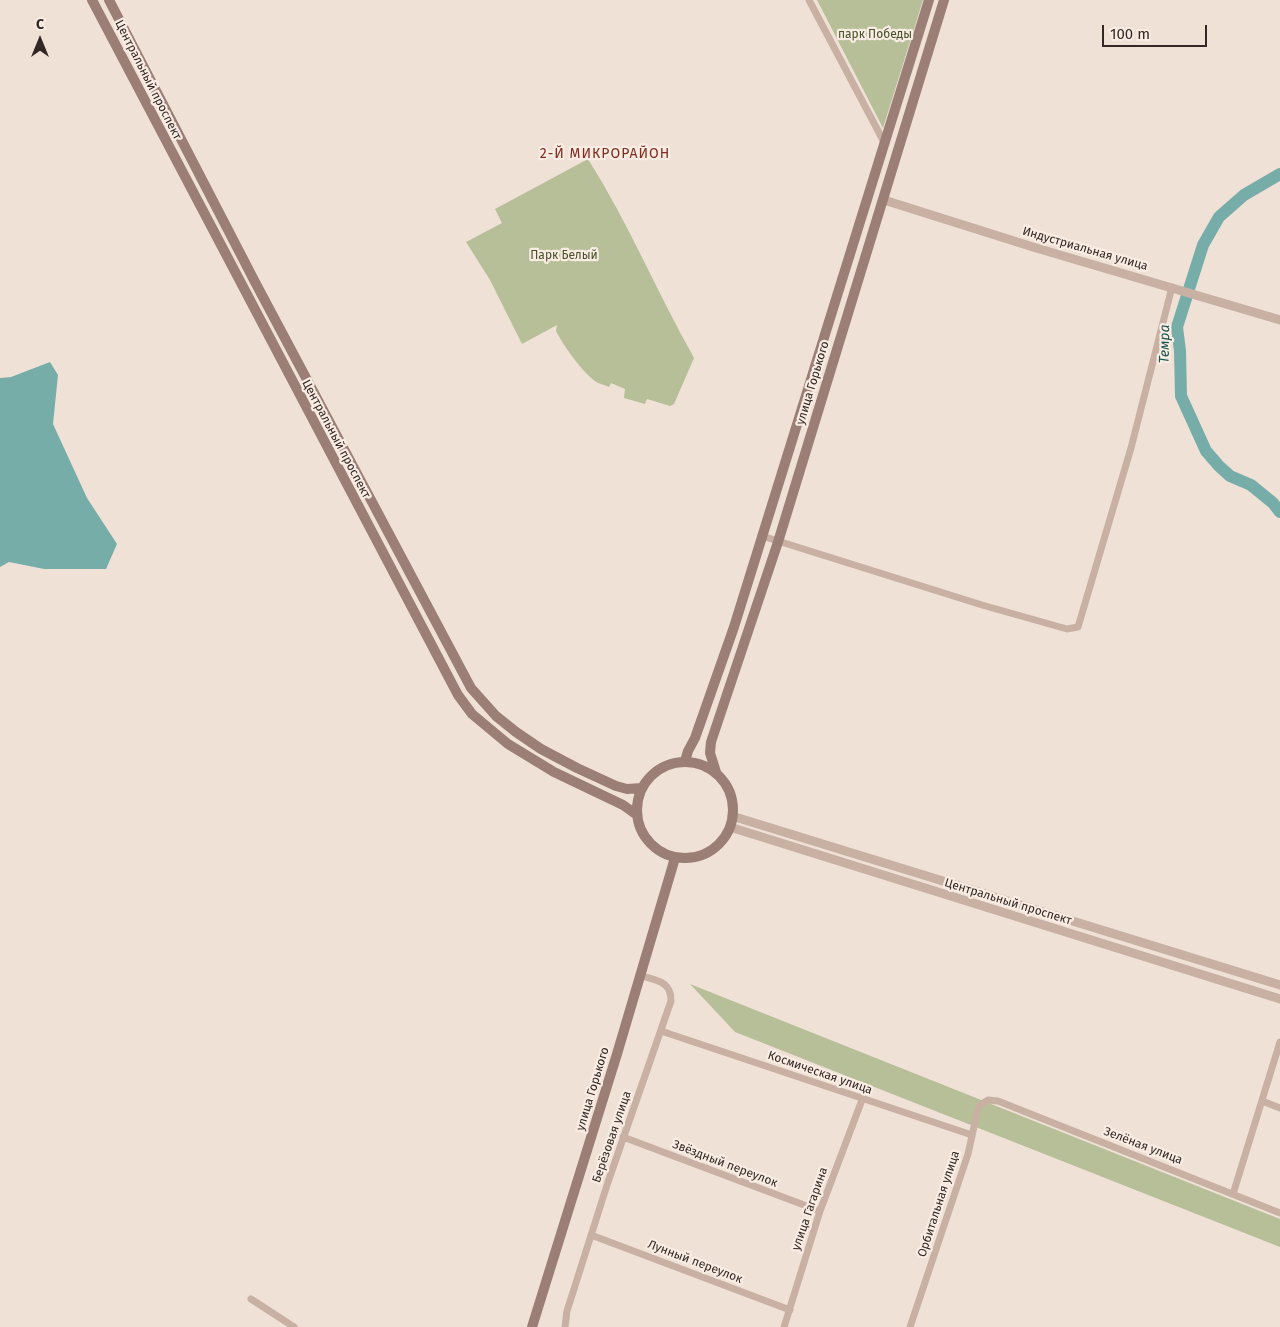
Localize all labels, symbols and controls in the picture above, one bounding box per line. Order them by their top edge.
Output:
north arrow [15,15,65,65]
scale bar [1105,15,1210,47]
text: С [36,16,44,33]
street label: Центральный проспект [112,18,184,142]
text: 100 m [1110,25,1150,43]
park label: парк Победы [838,28,912,42]
district label: 2-Й МИКРОРАЙОН [538,146,672,162]
street label: Индустриальная улица [1021,224,1149,274]
park label: Парк Белый [530,249,598,263]
water label: Темра [1156,324,1174,364]
street label: улица Горького [793,339,833,427]
street label: Центральный проспект [299,377,373,501]
street label: Центральный проспект [943,876,1073,928]
street label: улица Горького [573,1045,613,1133]
street label: Космическая улица [766,1048,874,1098]
street label: Берёзовая улица [590,1089,634,1185]
street label: Зелёная улица [1102,1124,1184,1168]
street label: Звёздный переулок [670,1137,780,1191]
street label: Орбитальная улица [915,1149,963,1259]
street label: улица Гагарина [789,1165,831,1253]
street label: Лунный переулок [646,1237,744,1287]

